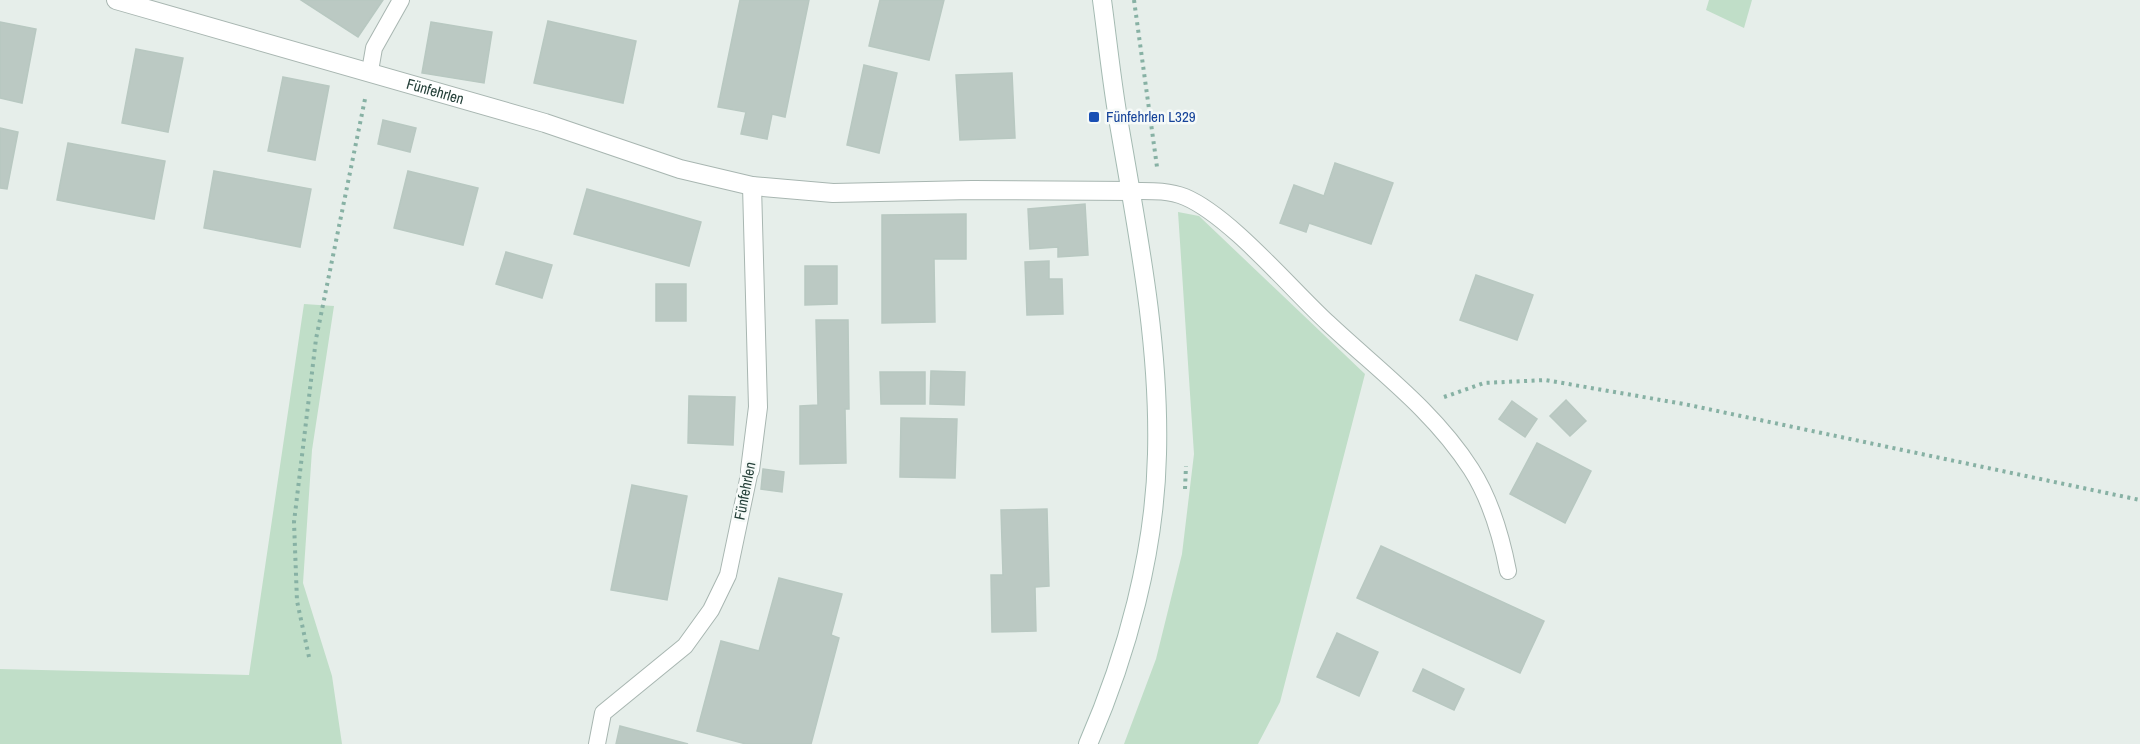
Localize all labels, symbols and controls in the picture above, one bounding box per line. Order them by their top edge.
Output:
street label: Fünfehrlen [404,73,466,109]
place label: Fünfehrlen L329 [1106,106,1196,127]
marker: Fünfehrlen L329 [1087,110,1101,124]
street label: Fünfehrlen [729,460,760,522]

